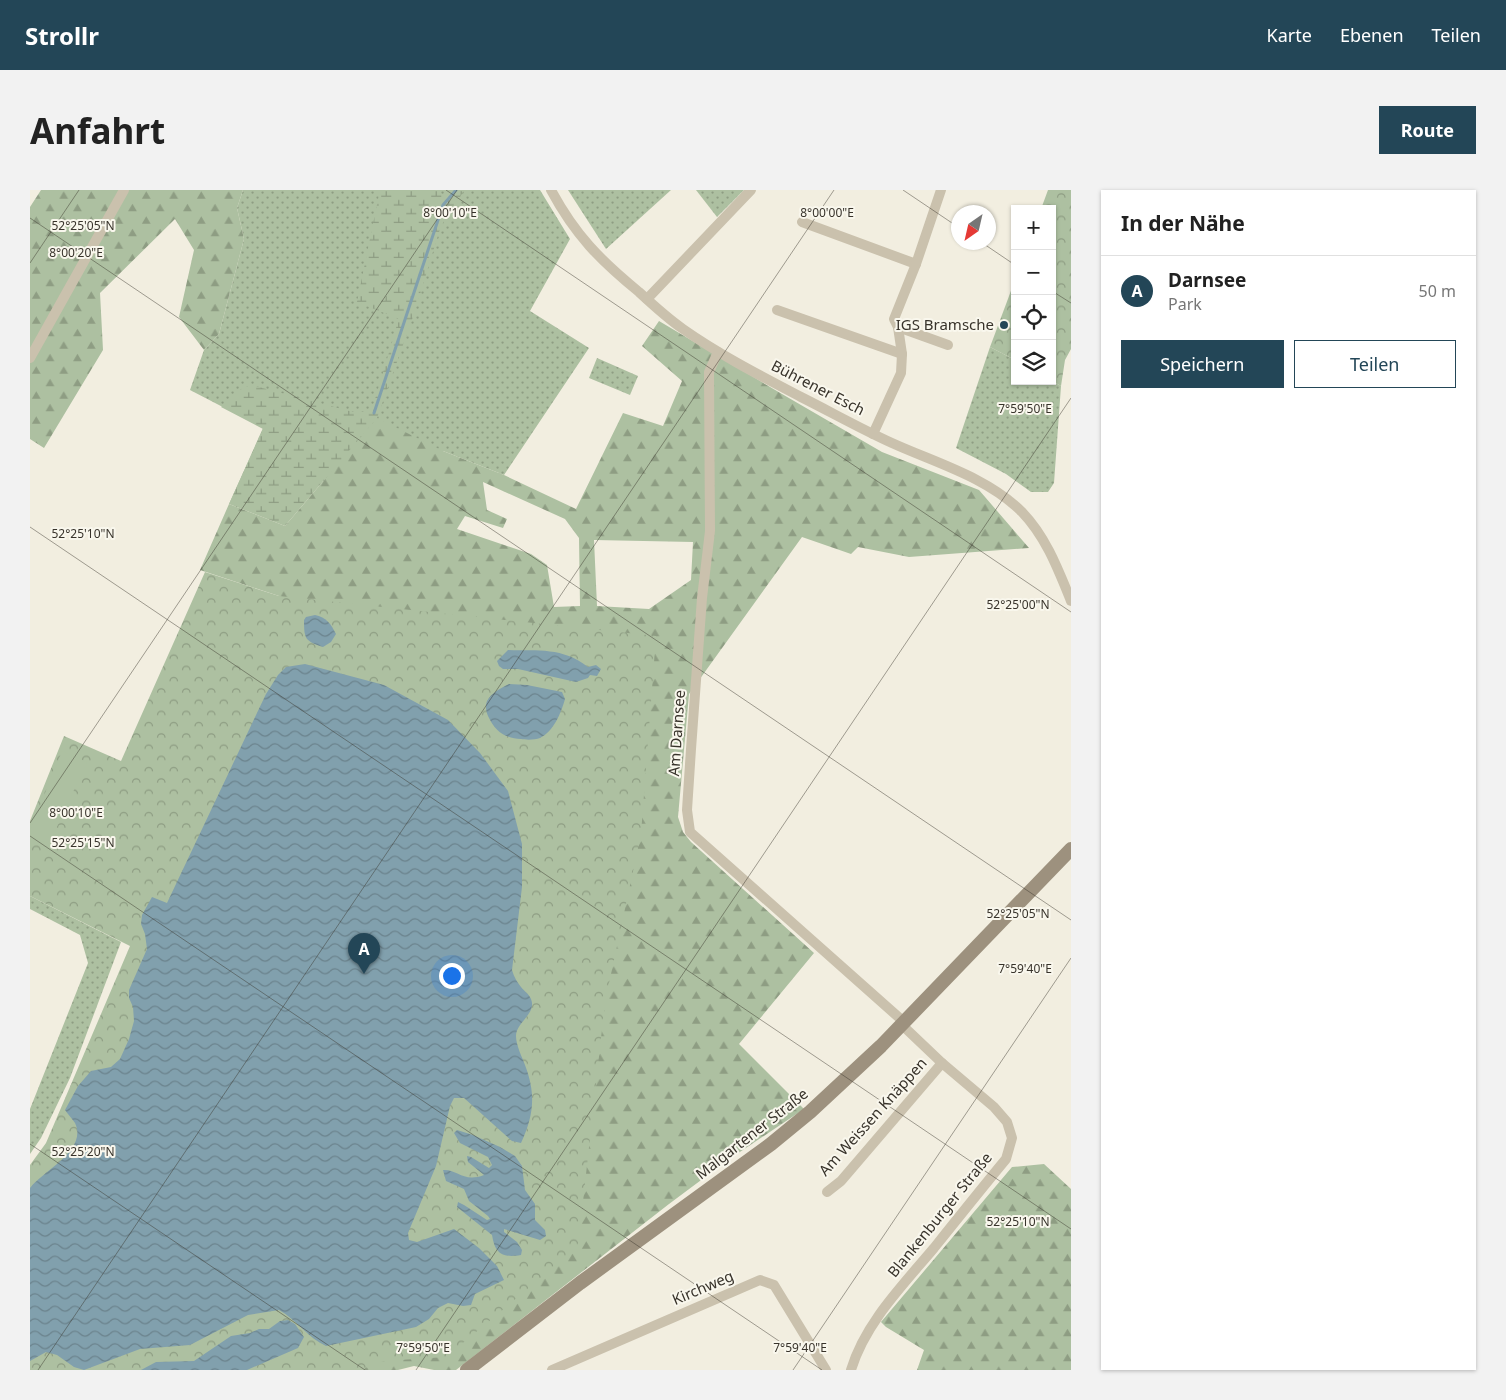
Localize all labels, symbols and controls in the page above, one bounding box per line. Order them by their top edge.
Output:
text: Strollr [25,19,99,52]
text: Karte [1267,23,1312,47]
text: Ebenen [1340,23,1404,47]
text: Teilen [1432,23,1481,47]
button: Route [1379,106,1476,154]
text: Anfahrt [30,107,165,154]
text: 8°00'10"E [423,204,477,221]
text: 8°00'00"E [800,204,854,221]
north arrow [951,205,996,250]
map controls [1011,205,1056,385]
button: + [1011,205,1056,250]
text: In der Nähe [1121,209,1245,237]
text: 52°25'05"N [51,217,115,234]
text: 8°00'20"E [49,244,103,261]
button: − [1011,250,1056,295]
text: Darnsee [1168,267,1246,293]
text: A [1131,280,1143,302]
text: 50 m [1419,280,1456,302]
text: Park [1168,293,1202,315]
button: locate [1011,295,1056,340]
place label: IGS Bramsche [896,314,994,334]
marker: IGS Bramsche [998,319,1010,331]
button: layers [1011,340,1056,385]
button: Speichern [1121,340,1284,388]
button: Teilen [1294,340,1456,388]
street label: Bührener Esch [768,355,869,419]
text: 7°59'50"E [998,400,1052,417]
text: 52°25'10"N [51,525,115,542]
text: 52°25'00"N [986,596,1050,613]
street label: Am Darnsee [663,689,689,777]
text: 8°00'10"E [49,804,103,821]
text: 52°25'15"N [51,834,115,851]
text: 52°25'05"N [986,905,1050,922]
pin: A [348,933,380,974]
text: 7°59'40"E [998,960,1052,977]
your location [439,963,465,989]
street label: Am Weissen Knäppen [814,1053,931,1180]
street label: Malgartener Straße [691,1083,812,1183]
text: 52°25'20"N [51,1143,115,1160]
street label: Blankenburger Straße [883,1148,996,1281]
text: 52°25'10"N [986,1213,1050,1230]
street label: Kirchweg [669,1265,736,1309]
text: 7°59'50"E [396,1339,450,1356]
text: 7°59'40"E [773,1339,827,1356]

